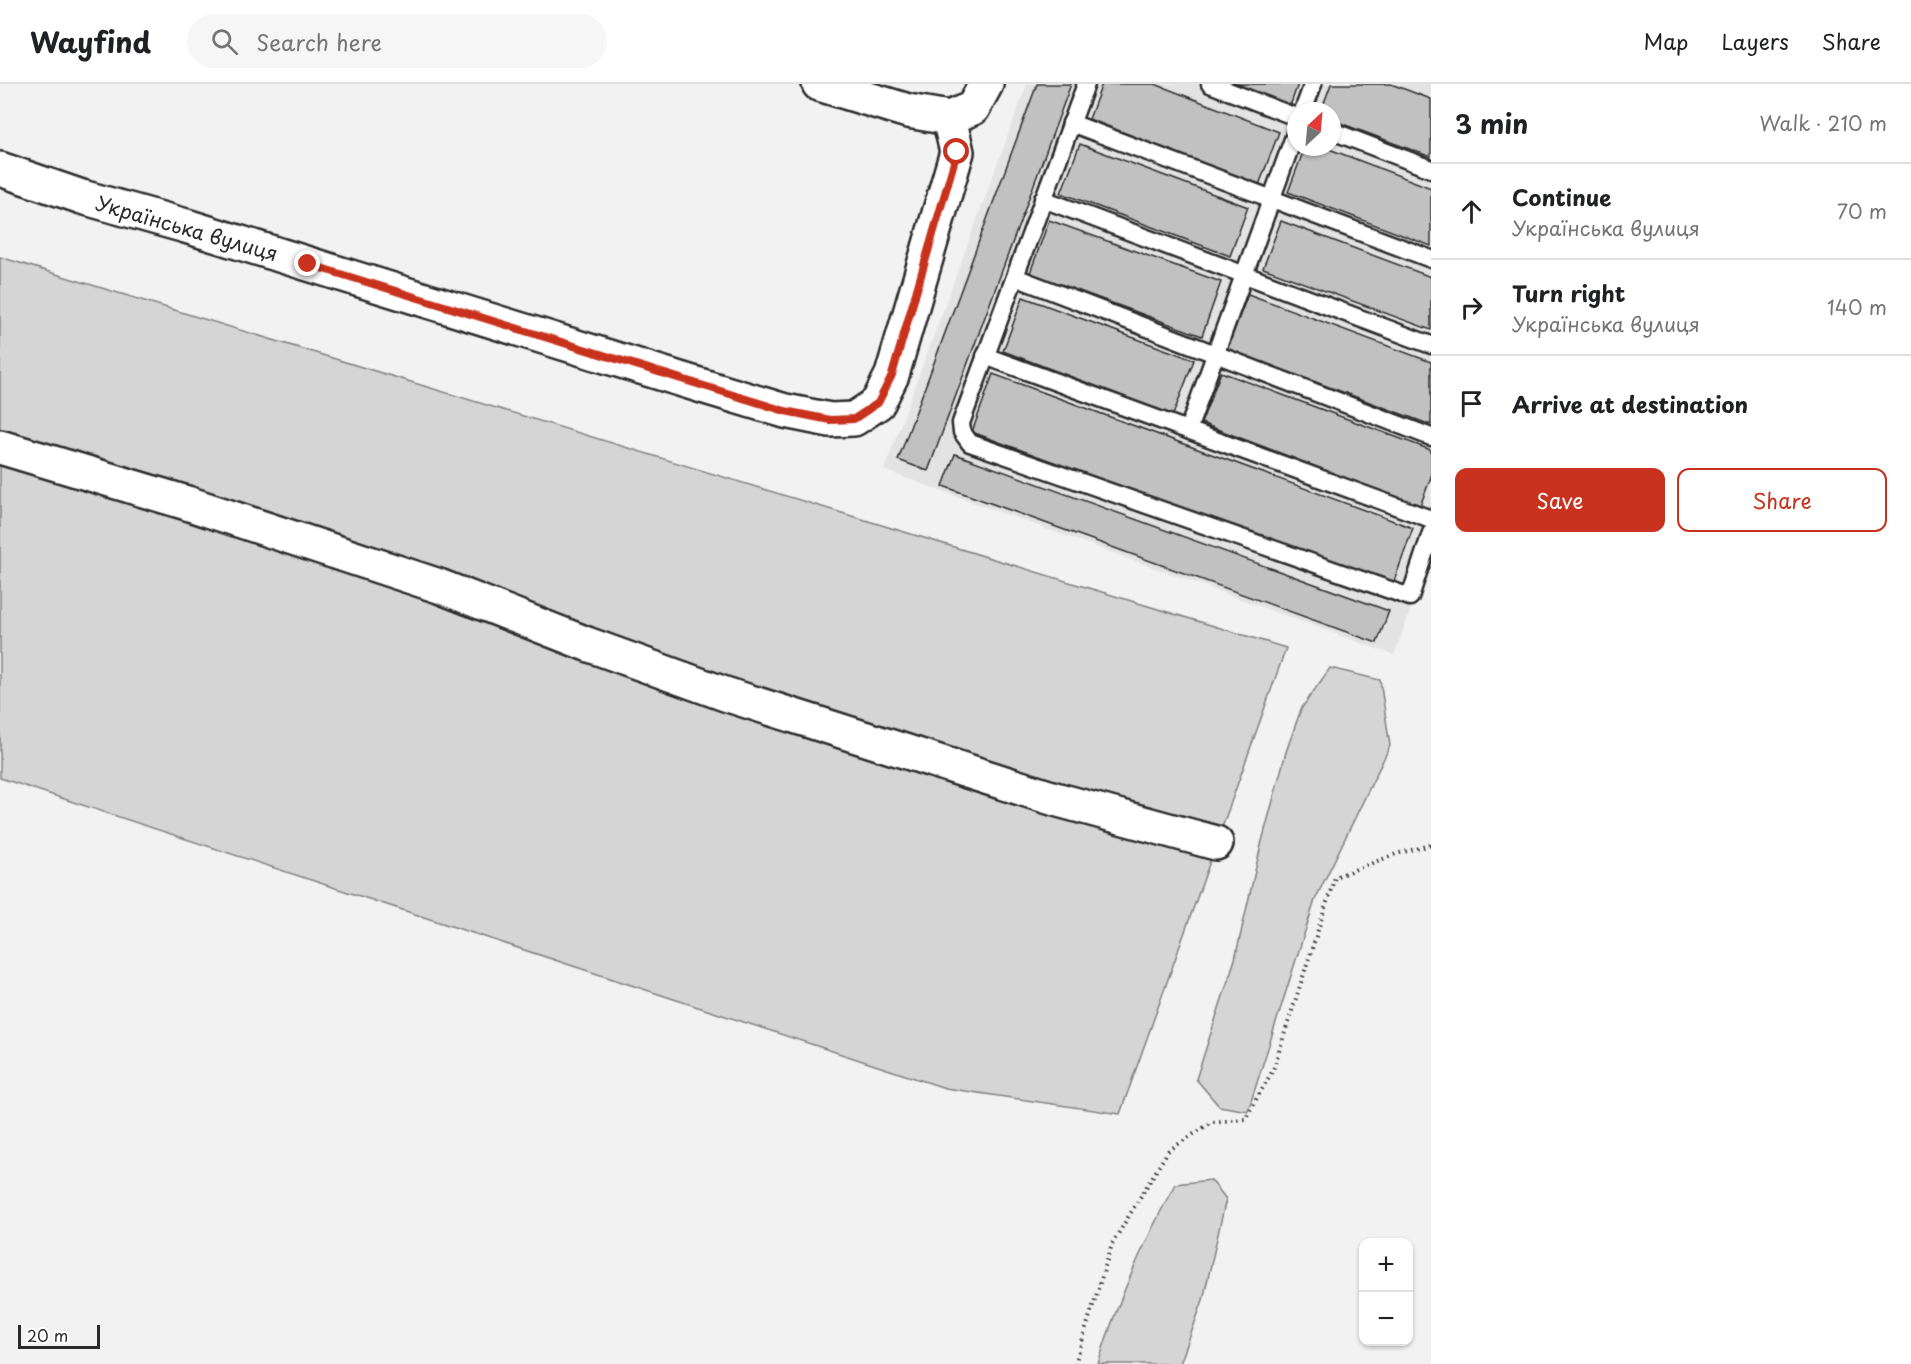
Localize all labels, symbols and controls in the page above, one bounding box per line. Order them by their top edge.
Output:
search box [187,14,607,68]
text: Wayfind [30,20,151,63]
icon: search [208,25,241,58]
text: Search here [256,25,382,58]
text: Map [1644,25,1688,57]
text: Layers [1721,25,1789,57]
text: Share [1822,25,1881,57]
north arrow [1287,102,1341,156]
text: 3 min [1455,104,1528,143]
text: Walk · 210 m [1760,108,1887,138]
route start [943,138,969,164]
text: Continue [1512,180,1611,213]
street label: Українська вулиця [93,188,281,268]
icon: ahead [1455,195,1488,228]
text: 70 m [1837,196,1887,226]
text: Українська вулиця [1512,213,1700,243]
route end [294,250,320,276]
text: Turn right [1512,276,1625,309]
icon: right [1455,291,1488,324]
text: 140 m [1827,292,1887,322]
text: Українська вулиця [1512,309,1700,339]
icon: arrive [1455,387,1488,420]
text: Arrive at destination [1512,387,1748,420]
button: Save [1455,468,1665,532]
button: Share [1677,468,1887,532]
map controls [1359,1238,1413,1346]
button: + [1359,1238,1413,1292]
button: − [1359,1292,1413,1346]
scale bar [18,1322,100,1350]
text: 20 m [27,1323,68,1347]

